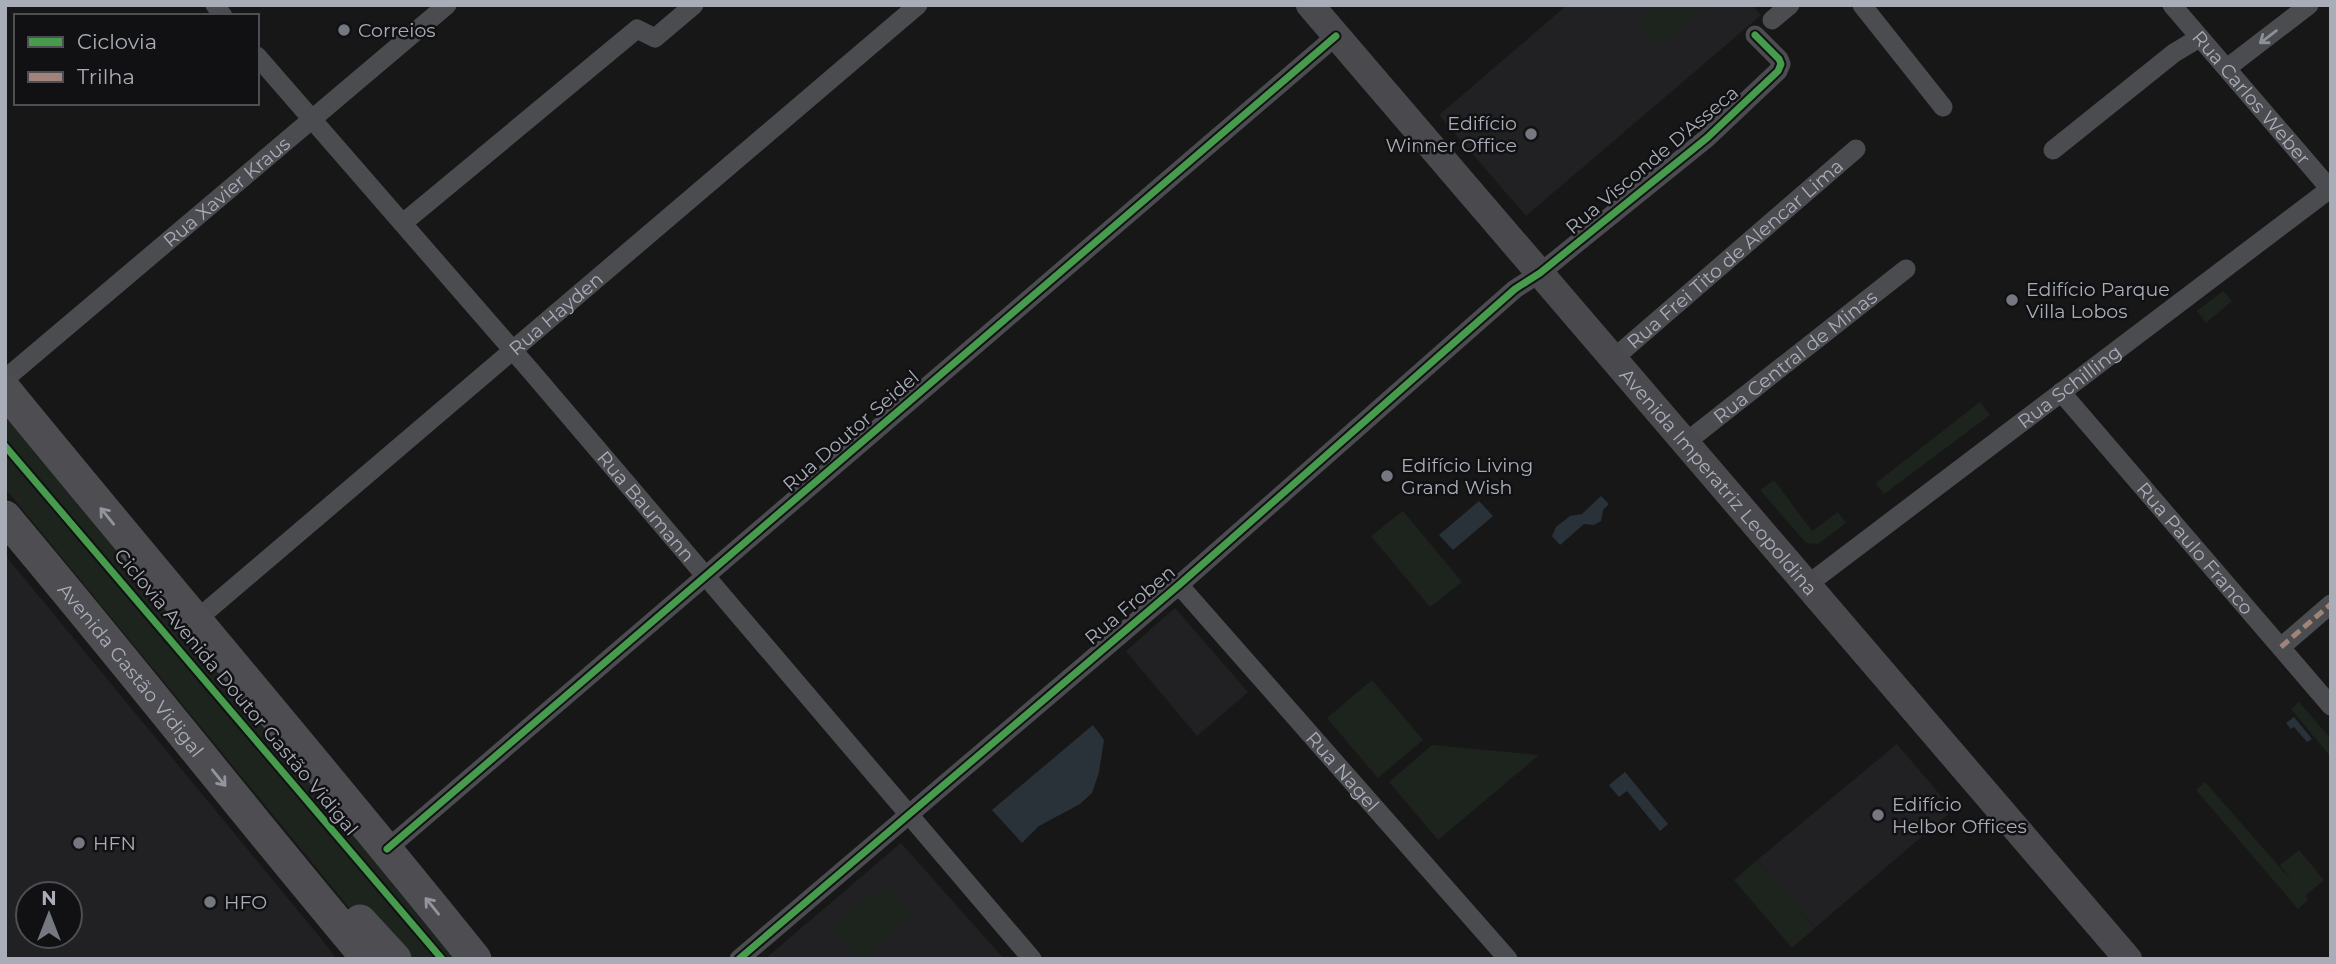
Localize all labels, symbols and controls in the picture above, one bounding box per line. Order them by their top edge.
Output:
legend [14,14,259,105]
place label: Correios [358,19,436,42]
marker: Correios [336,22,352,38]
street label: Rua Carlos Weber [2188,26,2316,169]
text: Ciclovia [77,29,157,54]
one-way arrow [2259,29,2277,44]
text: Trilha [77,64,135,89]
street label: Rua Visconde D'Asseca [1561,81,1743,239]
place label: Edifício Winner Office [1385,112,1517,157]
marker: Edifício Winner Office [1523,126,1539,142]
street label: Rua Xavier Kraus [158,132,294,252]
street label: Rua Frei Tito de Alencar Lima [1622,154,1848,353]
street label: Rua Hayden [504,267,608,360]
place label: Edifício Parque Villa Lobos [2026,278,2170,323]
street label: Rua Central de Minas [1709,285,1881,428]
marker: Edifício Parque Villa Lobos [2004,292,2020,308]
street label: Rua Schilling [2013,340,2126,433]
street label: Avenida Imperatriz Leopoldina [1615,364,1822,600]
street label: Rua Doutor Seidel [778,366,924,496]
street label: Rua Baumann [592,446,700,566]
place label: Edifício Living Grand Wish [1401,454,1533,499]
marker: Edifício Living Grand Wish [1379,468,1395,484]
street label: Rua Paulo Franco [2132,477,2259,619]
one-way arrow [99,507,115,525]
street label: Ciclovia Avenida Doutor Gastão Vidigal [109,544,363,840]
street label: Rua Froben [1080,561,1180,649]
street label: Avenida Gastão Vidigal [53,578,209,761]
street label: Rua Nagel [1301,726,1384,816]
one-way arrow [211,769,226,787]
place label: Edifício Helbor Offices [1892,793,2027,838]
marker: Edifício Helbor Offices [1870,807,1886,823]
place label: HFN [93,832,136,855]
marker: HFN [71,835,87,851]
north arrow [14,880,84,950]
text: N [41,887,57,910]
place label: HFO [224,891,267,914]
marker: HFO [202,894,218,910]
one-way arrow [425,897,440,915]

